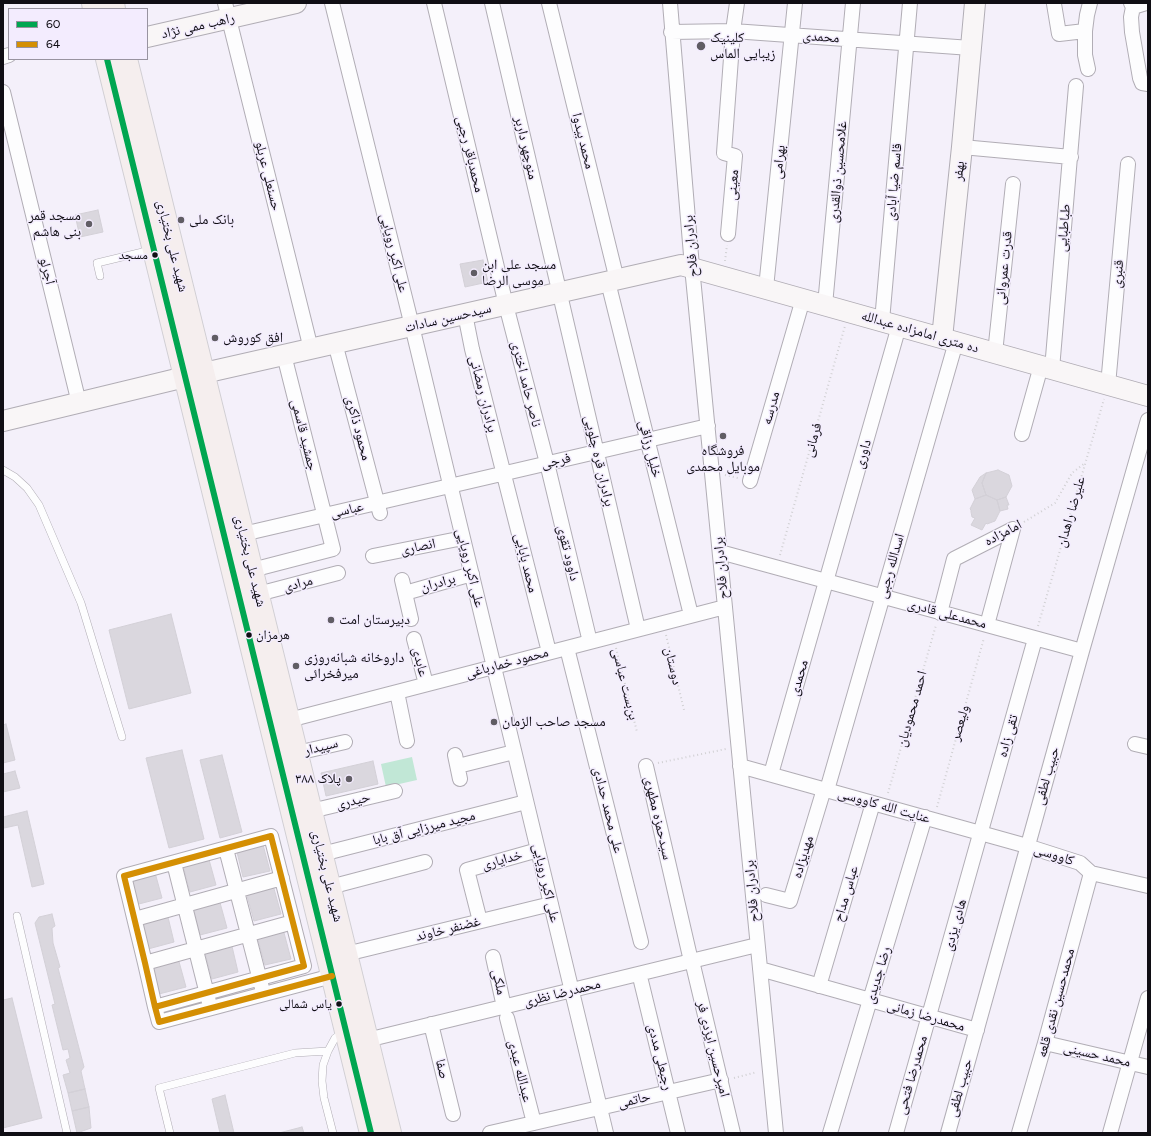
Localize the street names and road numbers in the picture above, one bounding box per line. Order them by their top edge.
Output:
street label: راهب ممی نژاد [160,9,236,43]
street label: محمدی [802,27,840,47]
street label: محمد بیدوا [568,111,598,171]
street label: محمدباقر رجبی [452,114,488,194]
street label: منوچهر داربر [511,115,541,181]
street label: غلامحسین ذوالقدری [825,120,851,224]
street label: حسنعلی عربلو [251,139,285,213]
street label: قاسم ضیا آبادی [882,143,906,221]
street label: بهرامی [769,144,789,180]
street label: بهفر [950,160,968,182]
street label: معینی [723,169,743,201]
street label: شهید علی بختیاری [152,198,192,294]
street label: طباطبایی [1054,203,1074,253]
street label: علی اکبر رویایی [376,212,412,294]
street label: برادران فلاح [680,214,702,278]
street label: قدرت عمروانی [992,230,1016,306]
street label: آجرلو [36,256,58,286]
street label: قنبری [1108,259,1128,289]
street label: سیدحسین سادات [403,300,493,336]
street label: ده متری امامزاده عبدالله [859,307,981,357]
street label: ناصر حامد اختری [507,339,545,429]
street label: برادران رمضانی [465,354,501,434]
street label: مدرسه [758,389,784,427]
street label: محمود ذاکری [341,394,375,462]
street label: جمشید قاسمی [287,397,321,473]
street label: برادران قره چلویی [580,414,618,508]
street label: خلیل رزاقی [635,418,665,480]
street label: فرمانی [800,421,826,459]
street label: داوری [851,437,875,471]
street label: فرجی [539,449,573,473]
street label: علیرضا راهدان [1053,474,1089,550]
street label: عباسی [329,498,365,522]
street label: شهید علی بختیاری [230,513,270,609]
street label: امامزاده [981,516,1025,550]
street label: داوود تقوی [553,523,583,583]
street label: علی اکبر رویایی [452,527,488,609]
street label: محمد بابایی [510,531,542,595]
street label: اسدالله رجبی [874,532,908,600]
street label: انصاری [399,535,437,559]
street label: برادران فلاح [710,536,732,600]
street label: برادران [419,570,457,596]
street label: مرادی [281,572,315,596]
street label: محمدعلی قادری [906,595,988,633]
street label: محمود خمارباغی [464,644,550,682]
street label: دوستان [661,645,685,687]
street label: عابدی [408,646,432,678]
street label: بن‌بست عباسی [608,646,642,722]
street label: محمدی [786,658,812,698]
street label: احمد محمودیان [893,669,931,749]
street label: ولیعصر [947,703,973,743]
street label: تقی زاده [994,713,1022,759]
street label: سپیدار [302,735,340,759]
street label: حبیب لطفی [1031,745,1063,807]
street label: علی محمد حدادی [589,765,627,855]
street label: سیدحمزه مطهری [640,775,676,861]
street label: عنایت‌ الله کاووسی [836,785,932,827]
street label: حیدری [334,789,372,813]
street label: مجید میرزایی آق بابا [371,807,477,849]
street label: شهید علی بختیاری [307,828,347,924]
street label: مهدیزاده [789,834,817,880]
street label: کاووسی [1032,841,1076,869]
street label: علی اکبر رویایی [529,842,563,924]
street label: خدایاری [480,846,524,874]
street label: برادران فلاح [741,859,763,923]
street label: عباس مداح [830,864,862,924]
street label: هادی یزدی [940,897,970,953]
street label: غضنفر خاوند [414,913,482,945]
street label: رضا جدیدی [861,944,895,1006]
street label: محمدحسین نقدی قلعه [1033,947,1079,1059]
street label: ملکی [488,968,510,996]
street label: محمدرضا نظری [522,975,602,1011]
street label: محمدرضا زمانی [885,997,967,1035]
street label: امیرحسین ایزدی فر [693,999,733,1099]
street label: رجبعلی مددی [644,1022,676,1092]
street label: محمدرضا فتحی [893,1034,931,1116]
street label: عبدالله عبدی [504,1038,536,1104]
street label: محمد حسینی [1062,1039,1132,1071]
street label: صفا [431,1057,453,1081]
street label: حبیب لطفی [944,1057,976,1119]
street label: حاتمی [616,1088,652,1112]

